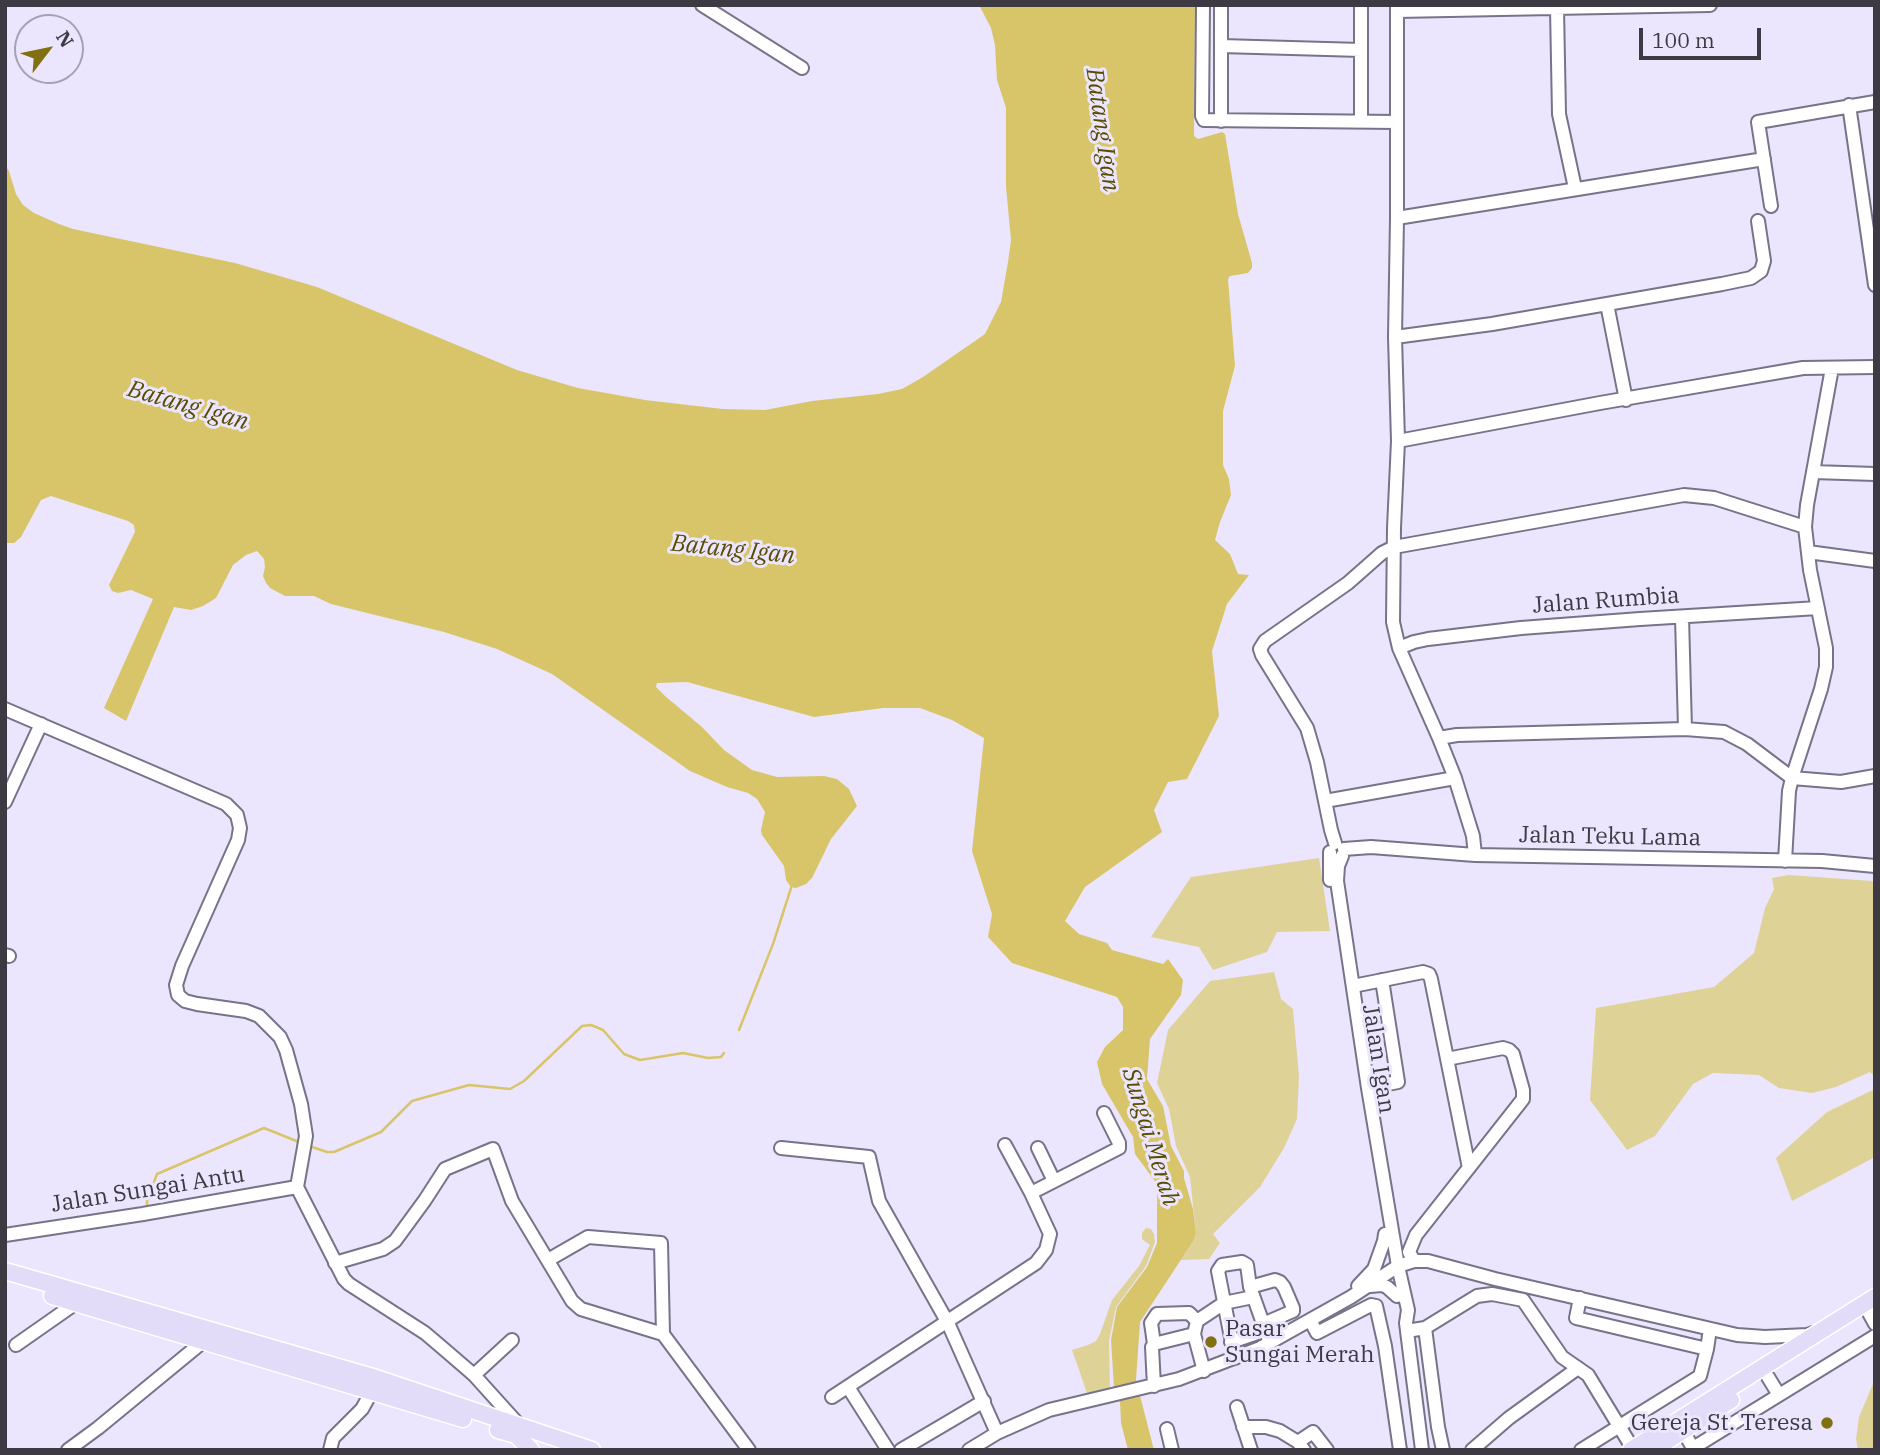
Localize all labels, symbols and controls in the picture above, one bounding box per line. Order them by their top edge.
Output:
north arrow [14,14,84,84]
scale bar [1642,14,1764,58]
text: N [51,26,79,52]
text: 100 m [1652,26,1715,54]
water label: Batang Igan [1079,66,1125,194]
water label: Batang Igan [124,375,252,437]
water label: Batang Igan [670,529,796,571]
street label: Jalan Rumbia [1531,582,1681,620]
street label: Jalan Teku Lama [1519,822,1701,852]
street label: Jalan Igan [1356,1002,1400,1116]
water label: Sungai Merah [1115,1064,1185,1210]
street label: Jalan Sungai Antu [49,1161,247,1219]
place label: Pasar Sungai Merah [1225,1315,1375,1369]
marker: Pasar Sungai Merah [1203,1334,1219,1350]
place label: Gereja St. Teresa [1631,1409,1813,1437]
marker: Gereja St. Teresa [1819,1415,1835,1431]

